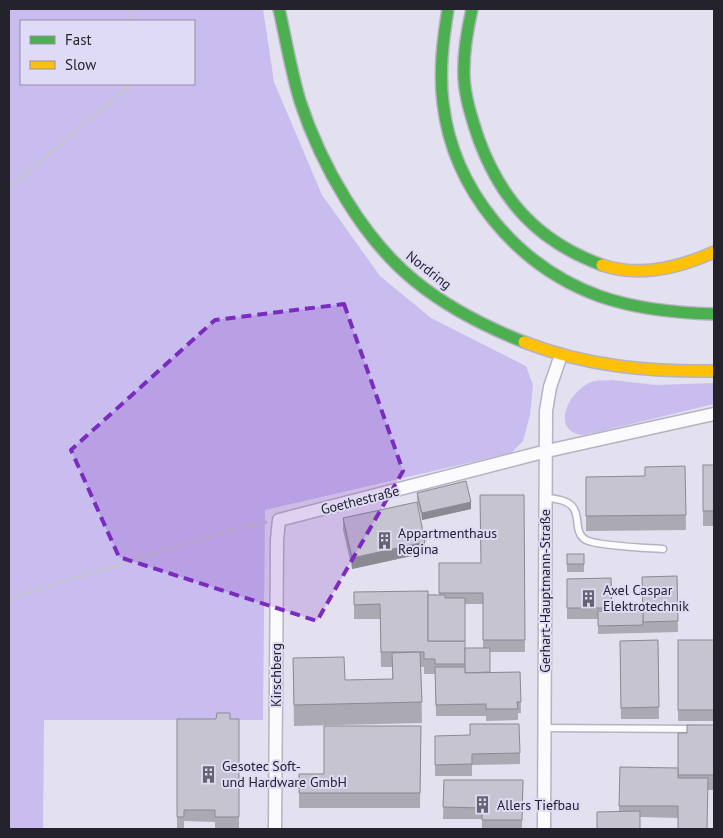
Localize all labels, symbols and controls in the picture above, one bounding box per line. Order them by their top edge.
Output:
legend [20,20,195,85]
text: Fast [65,30,92,49]
text: Slow [65,55,96,74]
street label: Nordring [403,247,455,293]
street label: Goethestraße [319,482,401,518]
street label: Gerhart-Hauptmann-Straße [536,509,554,673]
place label: Appartmenthaus Regina [398,524,497,558]
building icon: Appartmenthaus Regina [374,531,394,551]
place label: Axel Caspar Elektrotechnik [603,581,689,615]
building icon: Axel Caspar Elektrotechnik [579,588,599,608]
street label: Kirschberg [267,643,285,707]
place label: Gesotec Soft- und Hardware GmbH [222,757,347,791]
building icon: Gesotec Soft- und Hardware GmbH [198,764,218,784]
building icon: Allers Tiefbau [473,795,493,815]
place label: Allers Tiefbau [497,796,580,814]

